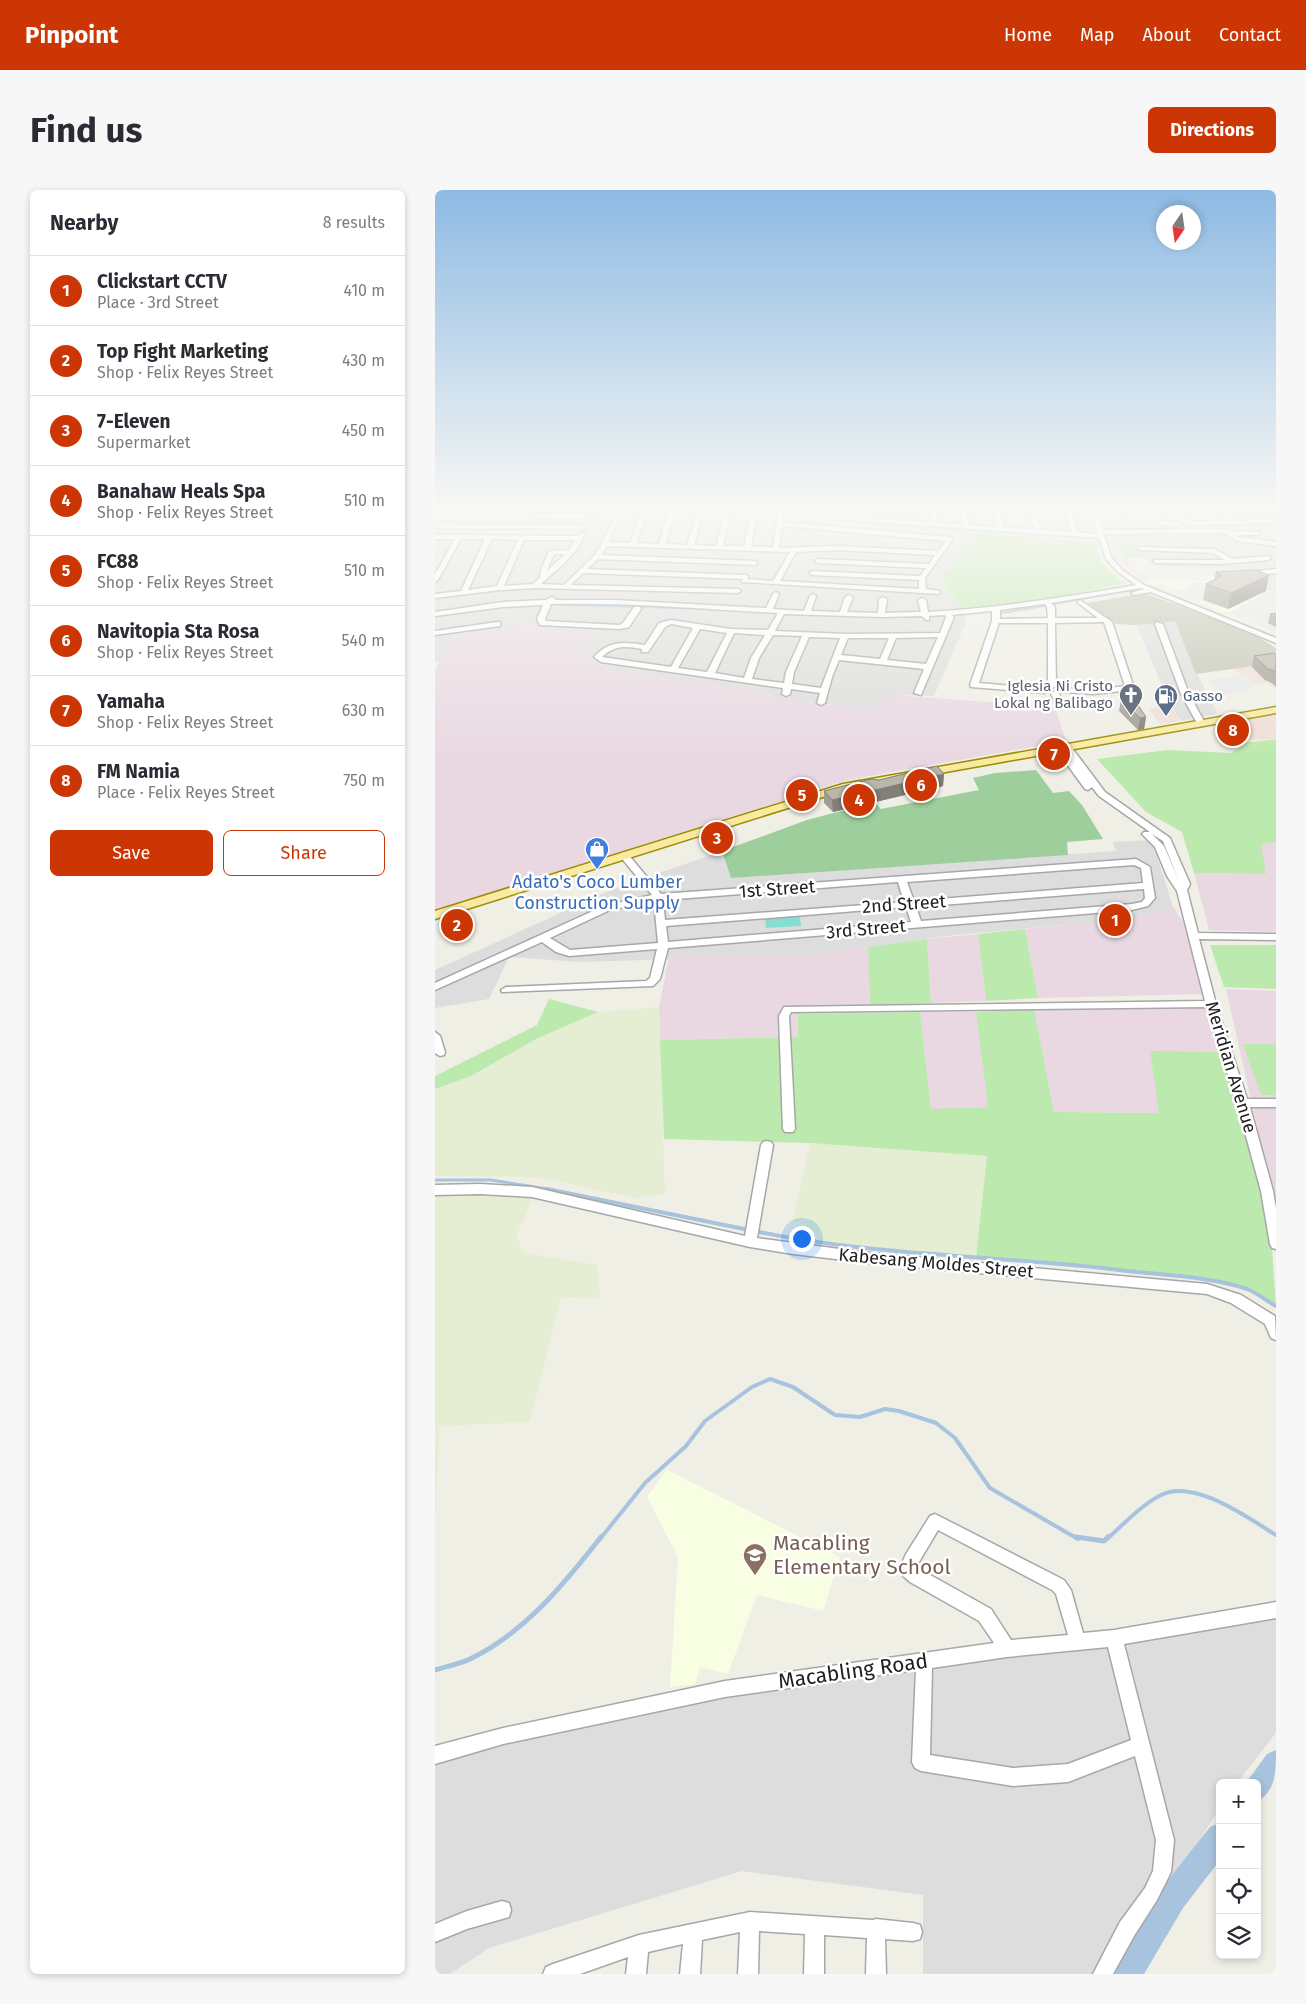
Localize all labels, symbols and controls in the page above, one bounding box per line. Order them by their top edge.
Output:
text: Pinpoint [25,21,118,49]
text: Home [1004,24,1052,46]
text: Map [1080,24,1114,46]
text: About [1142,24,1191,46]
text: Contact [1219,24,1281,46]
button: Directions [1148,107,1276,153]
text: Find us [30,109,142,151]
north arrow [1156,205,1201,250]
text: Nearby [50,210,118,236]
text: 8 results [323,213,385,232]
text: Clickstart CCTV [97,270,227,293]
text: 1 [62,281,70,300]
text: 410 m [344,281,385,300]
text: Place · 3rd Street [97,293,219,312]
text: Top Fight Marketing [97,340,268,363]
text: 2 [62,351,70,370]
text: 430 m [342,351,385,370]
text: Shop · Felix Reyes Street [97,363,273,382]
text: 7-Eleven [97,410,170,433]
text: 3 [62,421,70,440]
text: 450 m [342,421,385,440]
text: Supermarket [97,433,191,452]
text: Banahaw Heals Spa [97,480,265,503]
text: 4 [61,491,71,510]
text: 510 m [344,491,385,510]
text: Shop · Felix Reyes Street [97,503,273,522]
text: FC88 [97,550,139,573]
text: 5 [62,561,70,580]
text: 510 m [344,561,385,580]
text: Shop · Felix Reyes Street [97,573,273,592]
text: Navitopia Sta Rosa [97,620,259,643]
text: 6 [61,631,71,650]
text: 540 m [342,631,385,650]
text: Shop · Felix Reyes Street [97,643,273,662]
place label: Iglesia Ni Cristo Lokal ng Balibago [994,677,1113,712]
church icon: Iglesia Ni Cristo Lokal ng Balibago [1118,682,1144,716]
fuel station icon: Gasso [1153,683,1179,717]
place label: Gasso [1183,687,1223,705]
text: Yamaha [97,690,165,713]
text: 7 [62,701,70,720]
text: 630 m [342,701,385,720]
pin: 8 [1217,711,1249,749]
text: Shop · Felix Reyes Street [97,713,273,732]
pin: 7 [1038,735,1070,773]
text: FM Namia [97,760,180,783]
pin: 6 [905,766,937,804]
text: 8 [61,771,71,790]
text: 750 m [343,771,385,790]
pin: 5 [786,776,818,814]
pin: 4 [843,781,875,819]
text: Place · Felix Reyes Street [97,783,275,802]
pin: 3 [701,819,733,857]
button: Save [50,830,213,876]
button: Share [223,830,385,876]
shop icon: Adato's Coco Lumber Construction Supply [584,836,610,870]
place label: Adato's Coco Lumber Construction Supply [512,871,682,914]
street label: 1st Street [738,875,816,903]
street label: 2nd Street [861,890,947,918]
pin: 1 [1099,901,1131,939]
pin: 2 [441,906,473,944]
street label: 3rd Street [825,915,907,943]
street label: Meridian Avenue [1201,999,1261,1135]
your location [789,1226,815,1252]
street label: Kabesang Moldes Street [838,1244,1035,1283]
place label: Macabling Elementary School [773,1530,951,1580]
school or university icon: Macabling Elementary School [742,1542,768,1576]
street label: Macabling Road [777,1648,929,1694]
map controls [1216,1779,1261,1959]
button: + [1216,1779,1261,1824]
button: − [1216,1824,1261,1869]
button: locate [1216,1869,1261,1914]
button: layers [1216,1914,1261,1959]

